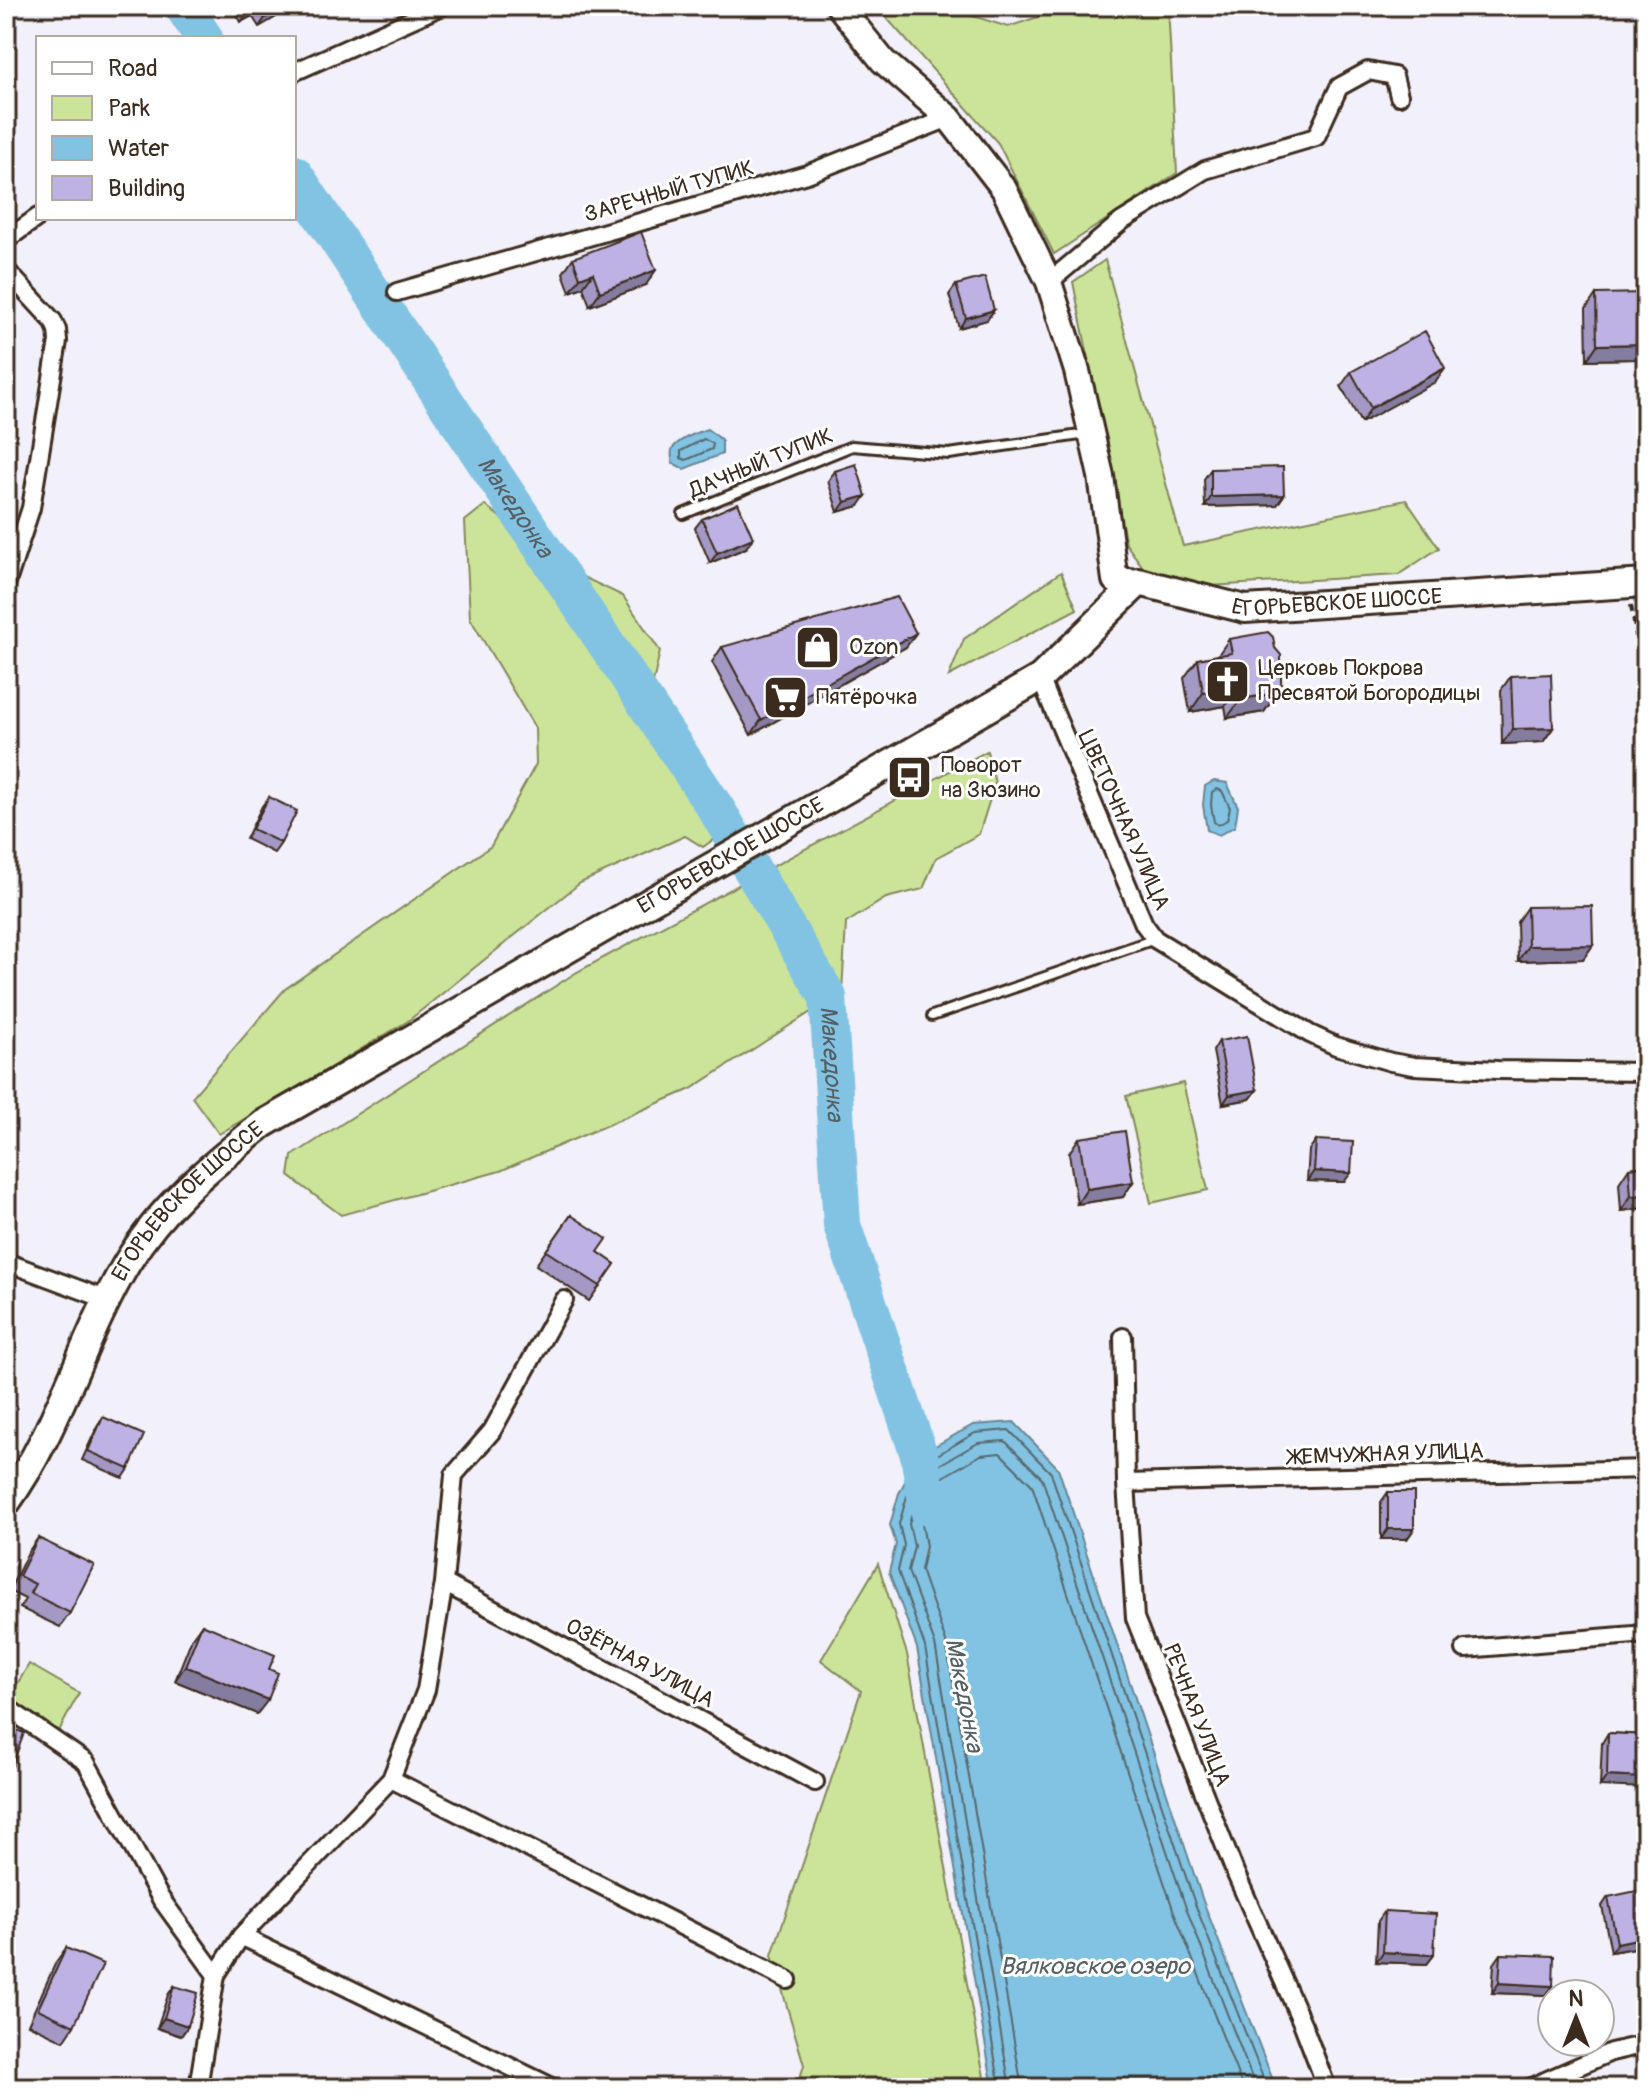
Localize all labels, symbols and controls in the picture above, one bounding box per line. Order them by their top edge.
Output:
legend [36,36,296,220]
text: Road [108,54,158,83]
text: Park [108,94,150,123]
text: Water [108,134,169,163]
street label: ЗАРЕЧНЫЙ ТУПИК [581,153,757,229]
text: Building [108,174,185,203]
street label: ДАЧНЫЙ ТУПИК [684,421,837,505]
water label: Македонка [471,451,560,565]
street label: ЕГОРЬЕВСКОЕ ШОССЕ [1228,582,1443,623]
shop icon: Ozon [794,623,842,671]
place label: Ozon [849,633,898,661]
place label: Церковь Покрова Пресвятой Богородицы [1258,654,1480,707]
church icon: Церковь Покрова Пресвятой Богородицы [1203,657,1251,705]
supermarket icon: Пятёрочка [761,673,809,721]
place label: Пятёрочка [816,683,917,711]
street label: ЦВЕТОЧНАЯ УЛИЦА [1072,726,1176,914]
place label: Поворот на Зюзино [941,751,1041,804]
bus stop icon: Поворот на Зюзино [886,754,934,802]
street label: ЕГОРЬЕВСКОЕ ШОССЕ [632,791,829,920]
water label: Македонка [814,1005,850,1124]
street label: ЕГОРЬЕВСКОЕ ШОССЕ [105,1115,269,1286]
street label: ЖЕМЧУЖНАЯ УЛИЦА [1285,1437,1484,1472]
street label: ОЗЁРНАЯ УЛИЦА [561,1612,719,1714]
water label: Македонка [939,1636,990,1756]
street label: РЕЧНАЯ УЛИЦА [1157,1640,1237,1790]
water label: Вялковское озеро [1000,1952,1192,1981]
north arrow [1536,1978,1616,2058]
text: N [1569,1985,1584,2013]

